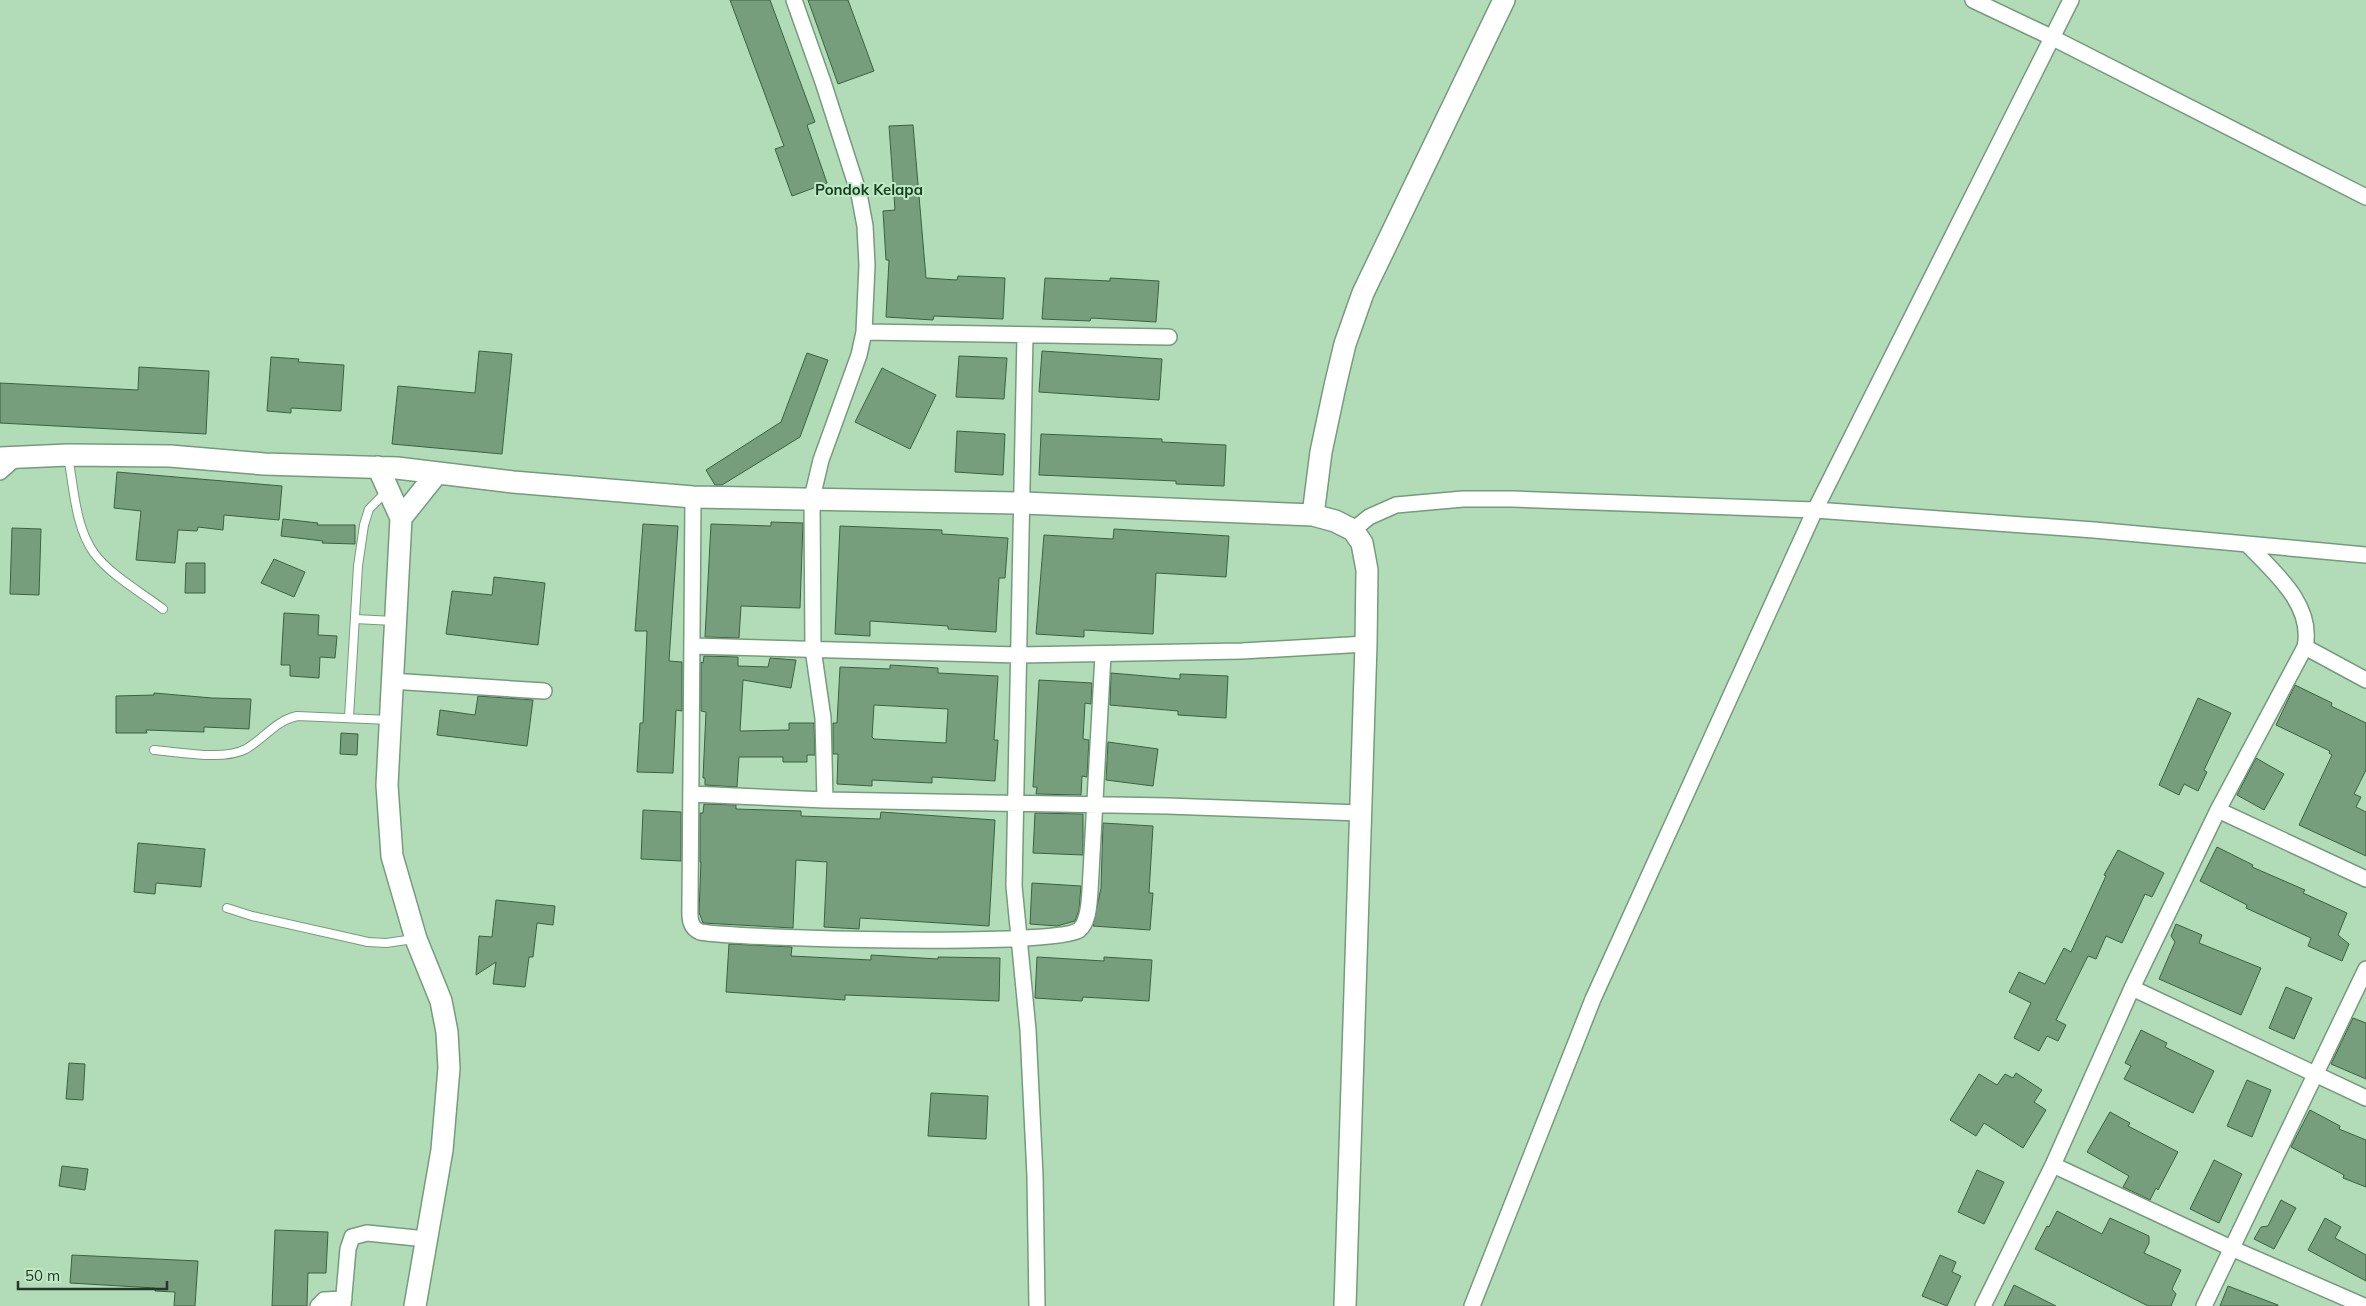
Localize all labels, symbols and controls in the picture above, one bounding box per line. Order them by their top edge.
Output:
district label: Pondok Kelapa [815,180,923,199]
scale bar [18,1258,166,1290]
text: 50 m [25,1266,60,1285]

